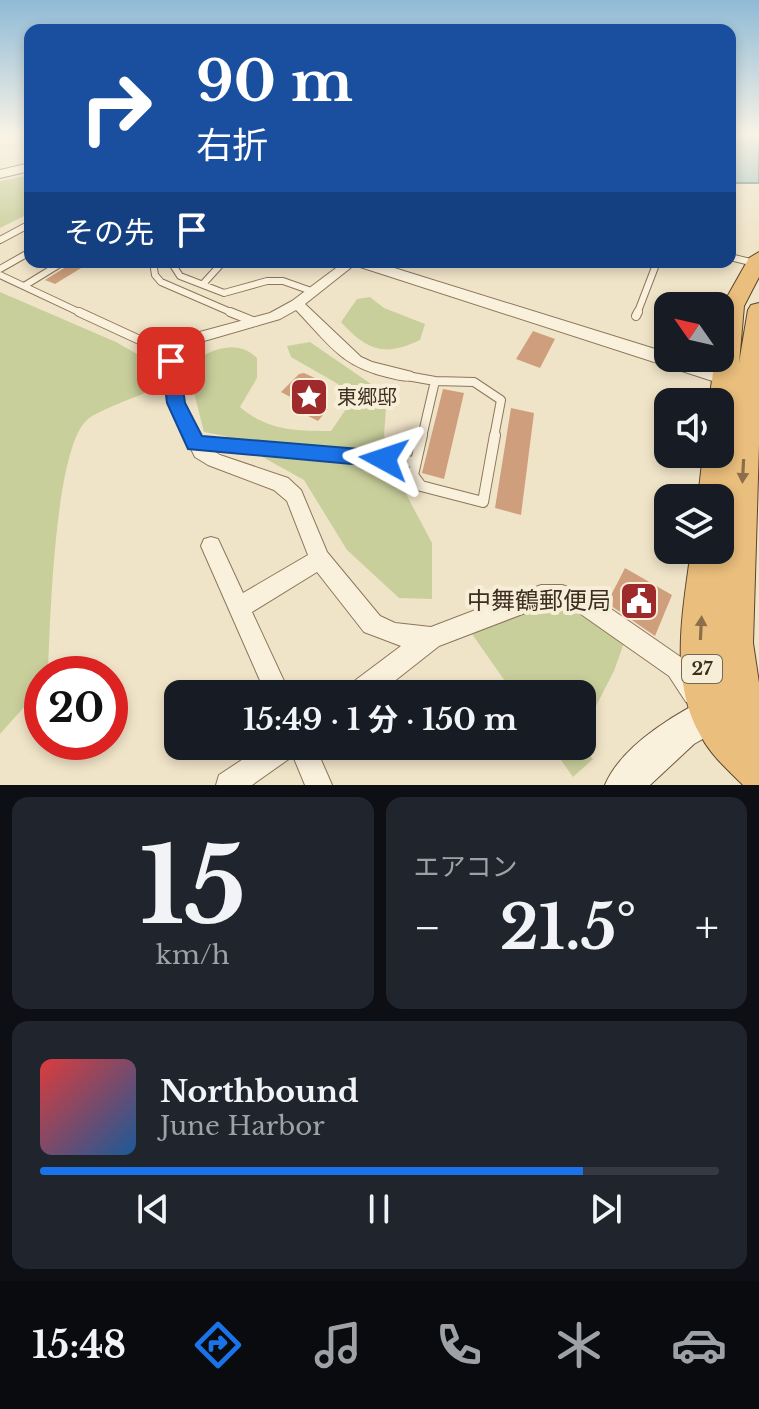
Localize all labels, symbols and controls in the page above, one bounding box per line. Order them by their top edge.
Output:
text: 90 m [196,47,353,116]
icon: right [64,56,168,160]
text: 右折 [196,123,268,168]
icon: arrive [170,208,214,252]
text: その先 [64,214,154,251]
north arrow [654,292,734,372]
map controls [654,292,734,564]
pin [137,327,205,395]
icon: arrive [149,339,193,383]
place icon: 東郷邸 [288,376,330,418]
place label: 東郷邸 [337,385,397,409]
button: sound [654,388,734,468]
position arrow [342,417,426,501]
one-way arrow [736,459,749,484]
button: layers [654,484,734,564]
public building icon: 中舞鶴郵便局 [618,580,660,622]
place label: 中舞鶴郵便局 [467,586,611,615]
one-way arrow [694,615,707,640]
road number: 27 [682,655,722,683]
speed limit sign: 20 [24,656,128,760]
text: 15:49 · 1 分 · 150 m [243,701,517,738]
text: 15 [139,822,246,951]
text: エアコン [414,851,518,883]
text: 21.5° [500,891,636,965]
text: − [414,900,441,955]
text: + [695,900,719,955]
text: km/h [156,939,230,971]
text: Northbound [160,1073,359,1110]
text: June Harbor [160,1110,325,1142]
icon: previous [131,1187,175,1231]
icon: pause [357,1187,401,1231]
icon: next [584,1187,628,1231]
icon: directions [190,1317,246,1373]
icon: music [310,1317,366,1373]
icon: phone [431,1317,487,1373]
icon: climate [551,1317,607,1373]
icon: car [671,1317,727,1373]
text: 15:48 [32,1323,126,1368]

